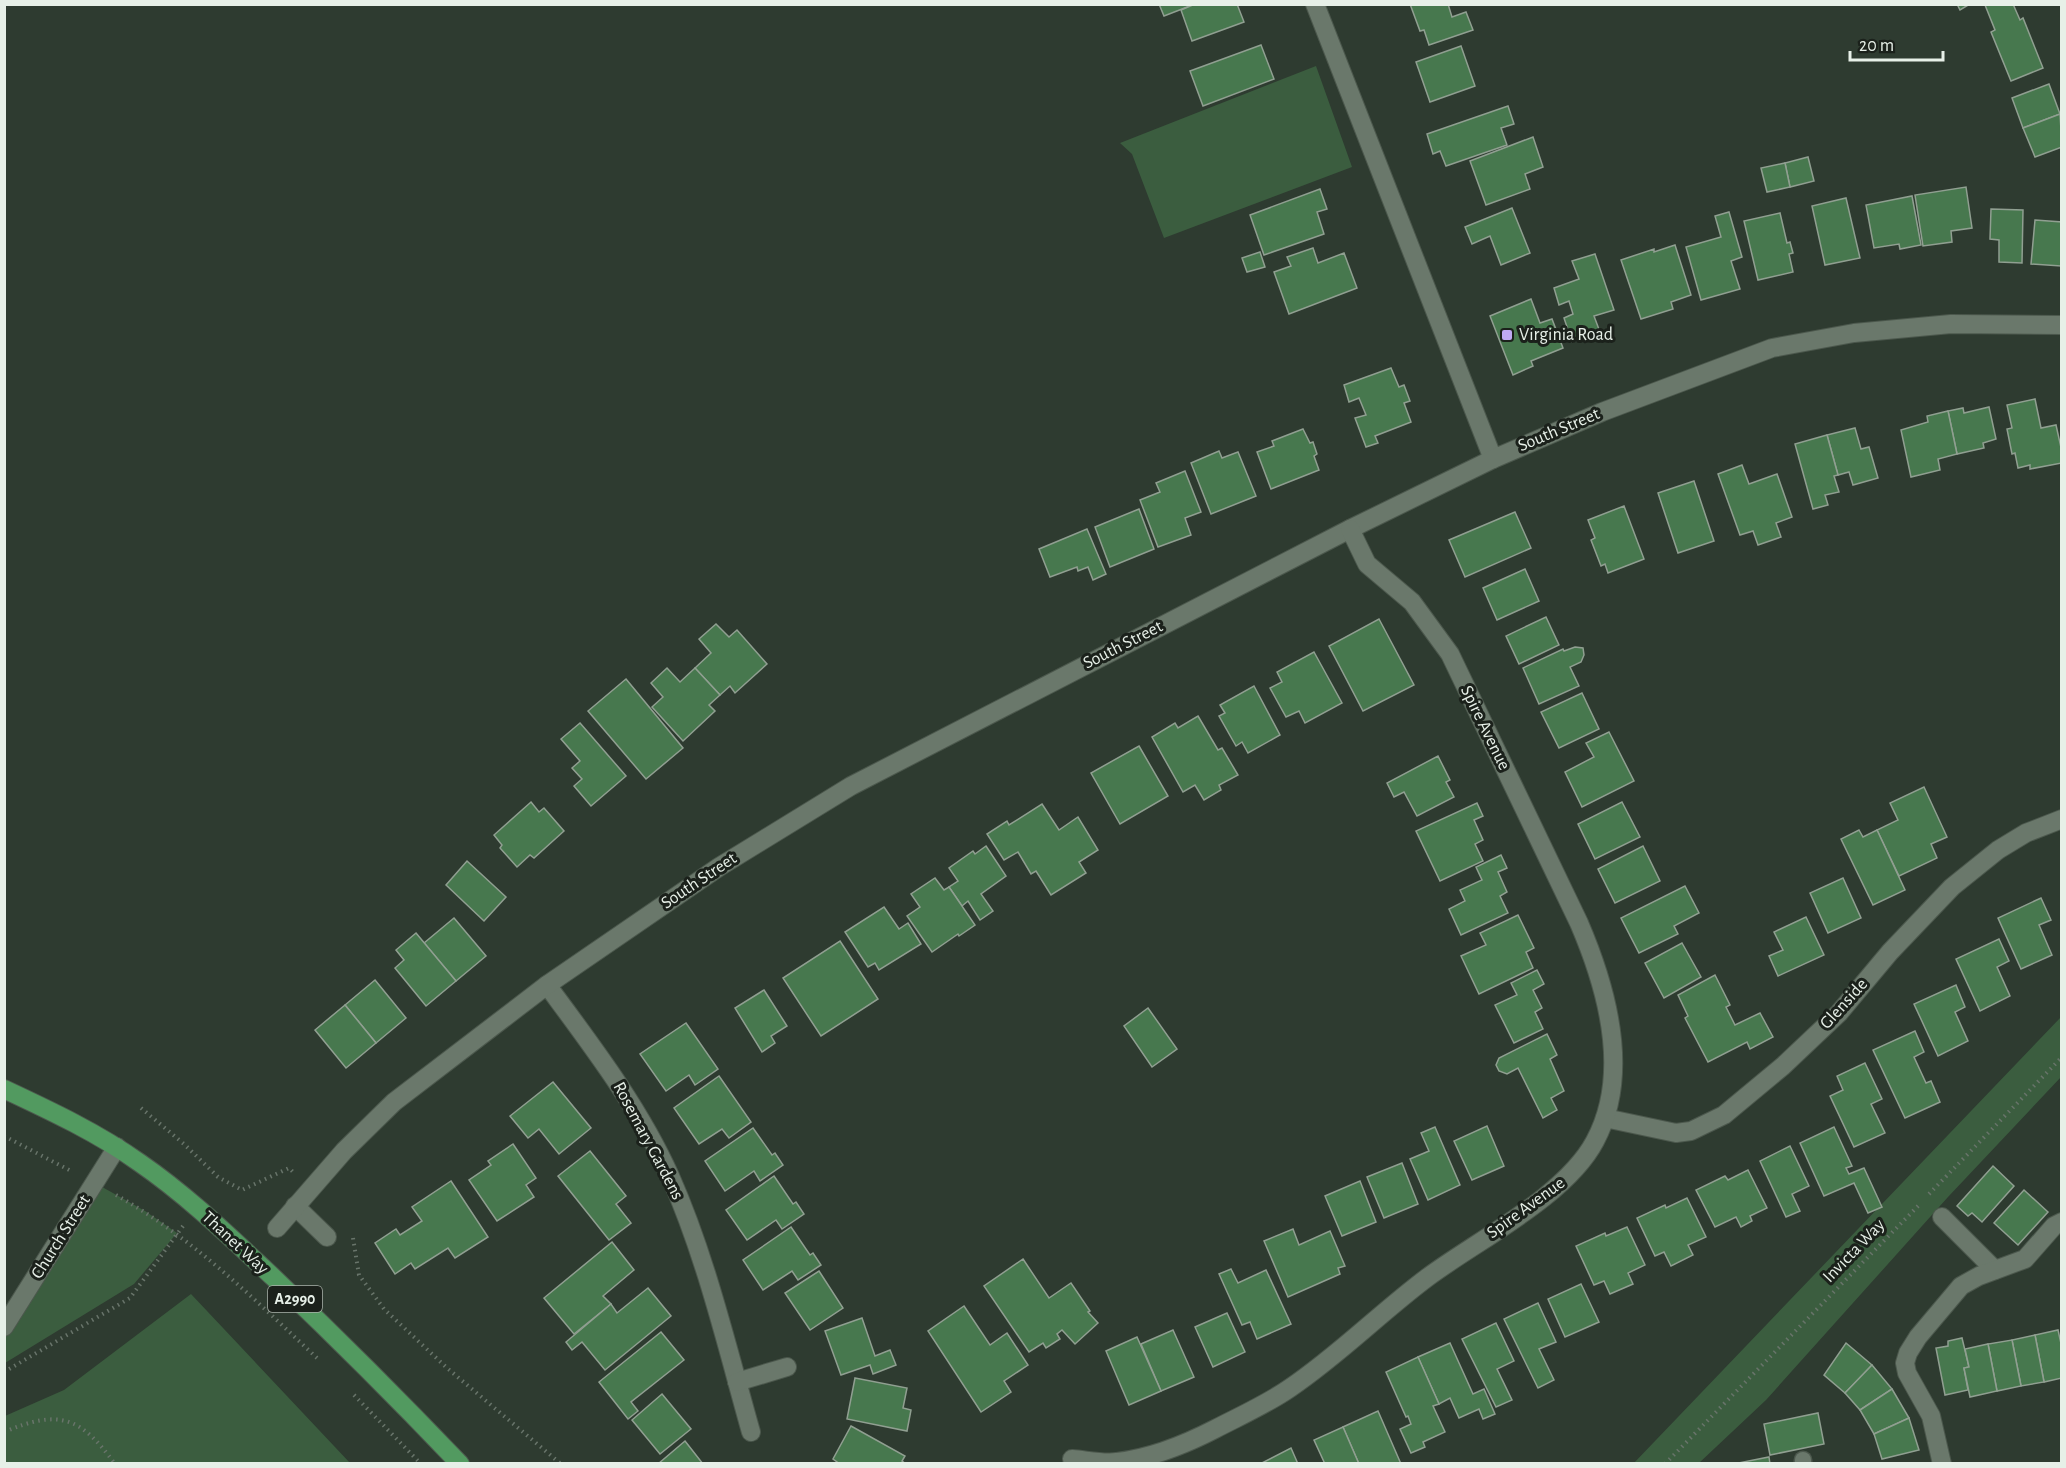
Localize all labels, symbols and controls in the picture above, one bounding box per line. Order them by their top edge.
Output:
scale bar [1850,24,1943,62]
text: 20 m [1859,37,1894,55]
place label: Virginia Road [1519,326,1613,344]
marker: Virginia Road [1500,328,1514,342]
street label: South Street [1516,405,1603,455]
street label: South Street [1080,617,1166,673]
street label: Spire Avenue [1457,683,1513,773]
street label: South Street [658,849,740,913]
street label: Glenside [1817,975,1871,1033]
street label: Rosemary Gardens [609,1079,687,1203]
street label: Spire Avenue [1484,1174,1568,1242]
street label: Church Street [28,1192,94,1282]
street label: Thanet Way [198,1208,272,1278]
street label: Invicta Way [1820,1216,1889,1286]
road number: A2990 [268,1286,322,1312]

